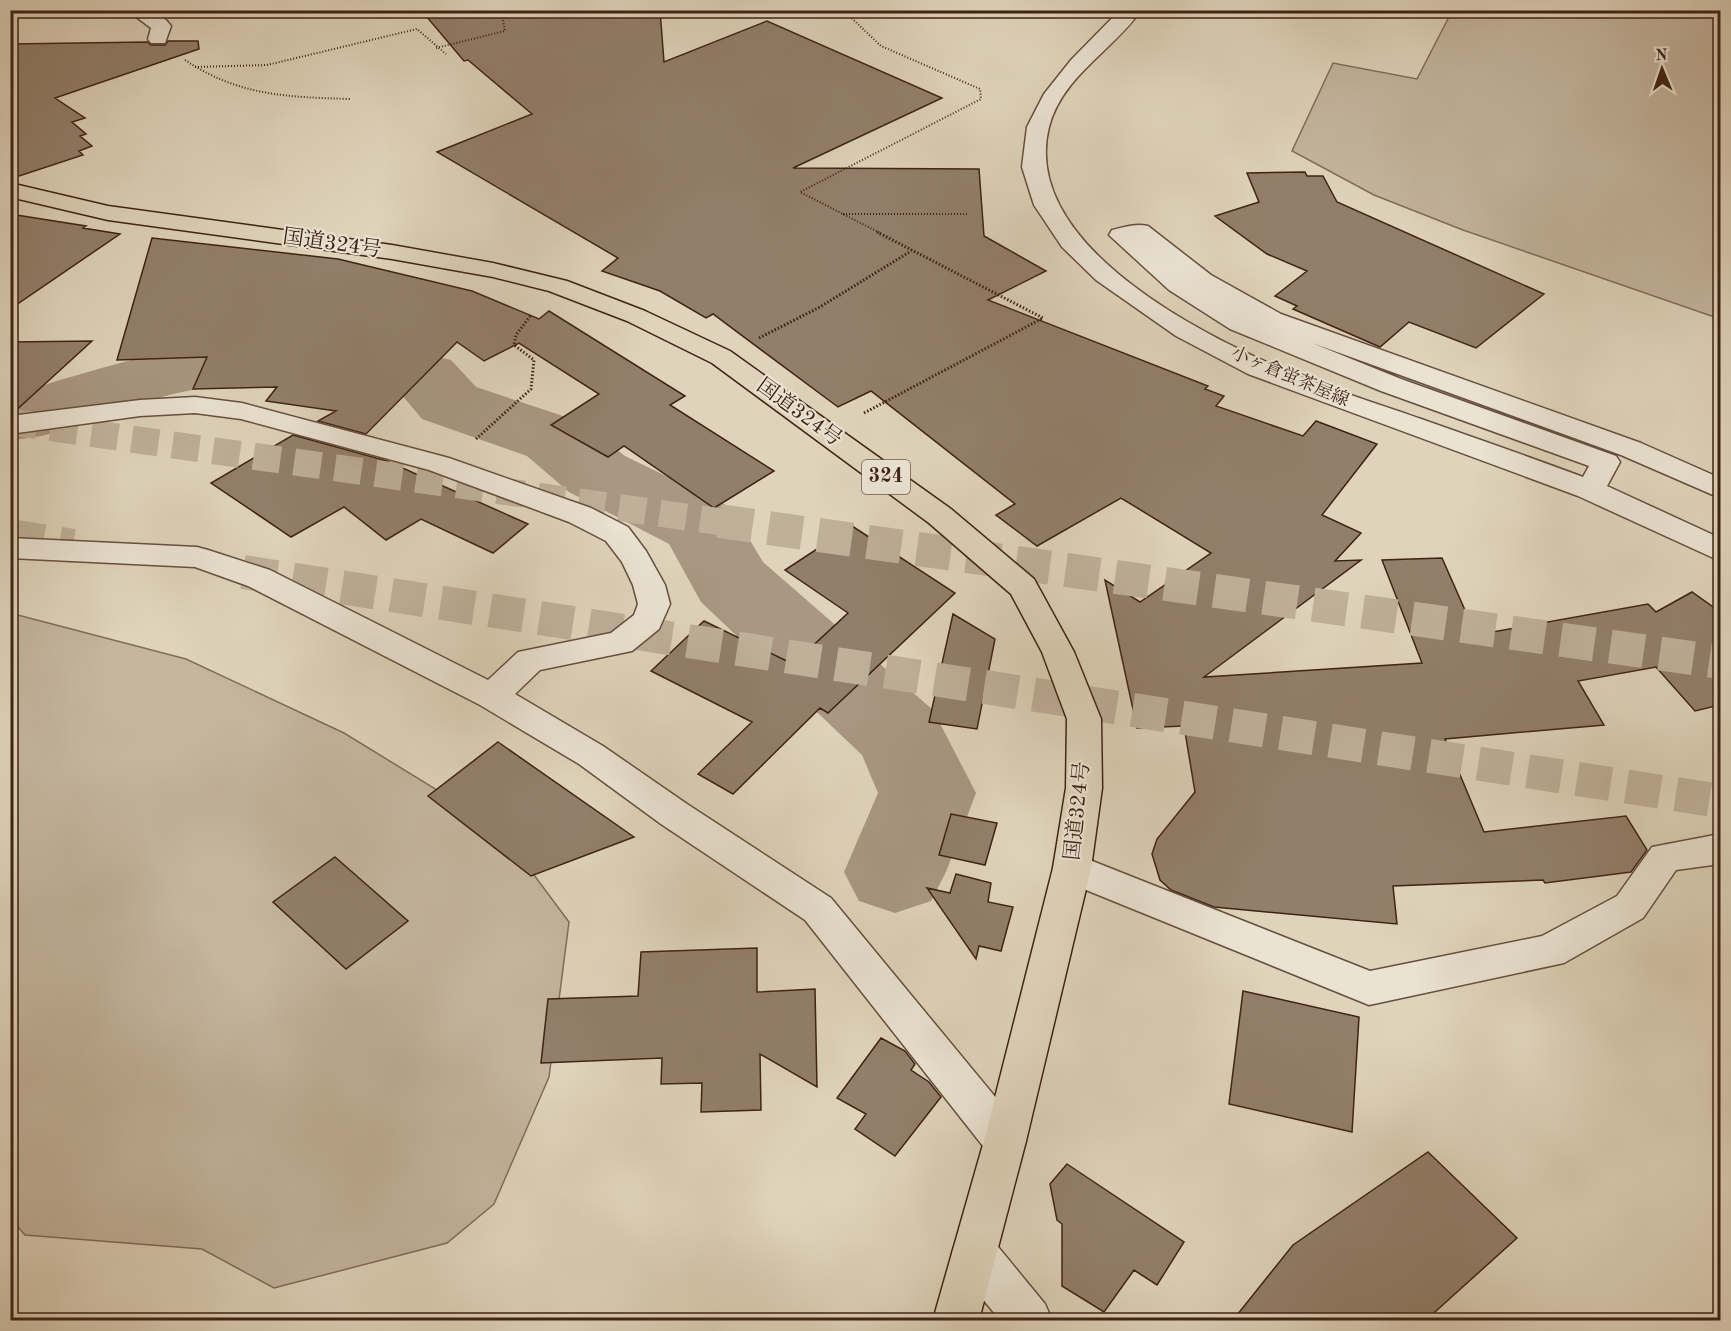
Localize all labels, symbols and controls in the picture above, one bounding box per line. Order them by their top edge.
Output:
north arrow [1632,39,1692,99]
text: N [1655,48,1669,64]
street label: 国道324号 [281,225,383,261]
street label: 小ヶ倉蛍茶屋線 [1228,342,1352,410]
street label: 国道324号 [753,374,847,451]
road number: 324 [862,460,910,494]
street label: 国道324号 [1060,760,1094,862]

